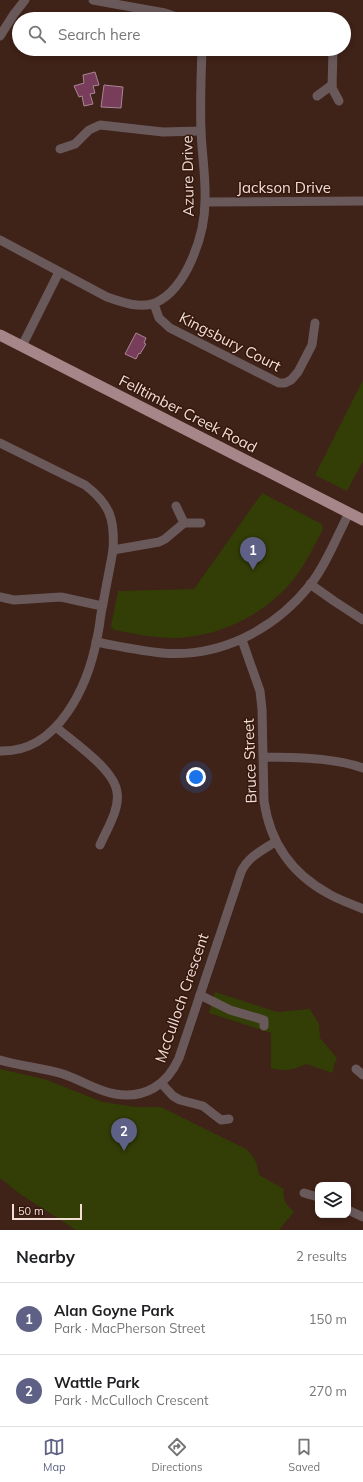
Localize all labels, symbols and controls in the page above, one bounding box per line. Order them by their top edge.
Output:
search box [12,12,351,56]
icon: search [26,23,48,45]
text: Search here [58,25,140,44]
street label: Azure Drive [177,135,198,217]
street label: Jackson Drive [237,178,331,197]
street label: Kingsbury Court [176,308,284,375]
street label: Felltimber Creek Road [116,371,260,457]
pin: 1 [240,537,266,570]
street label: Bruce Street [239,718,260,804]
your location [186,767,206,787]
street label: McCulloch Crescent [150,931,213,1065]
pin: 2 [111,1118,137,1151]
map controls [315,1182,351,1218]
button: layers [315,1182,351,1218]
scale bar [12,1202,82,1221]
text: 50 m [18,1204,44,1218]
text: Nearby [16,1246,75,1267]
text: 2 results [296,1248,347,1264]
text: Alan Goyne Park [54,1301,174,1320]
text: 1 [25,1311,33,1327]
text: 150 m [309,1311,347,1327]
text: Park · MacPherson Street [54,1320,205,1336]
text: Wattle Park [54,1373,140,1392]
text: 2 [25,1383,33,1399]
text: 270 m [309,1383,347,1399]
text: Park · McCulloch Crescent [54,1392,209,1408]
tab: Map [43,1436,66,1474]
tab: Directions [152,1436,202,1474]
tab: Saved [288,1436,320,1474]

